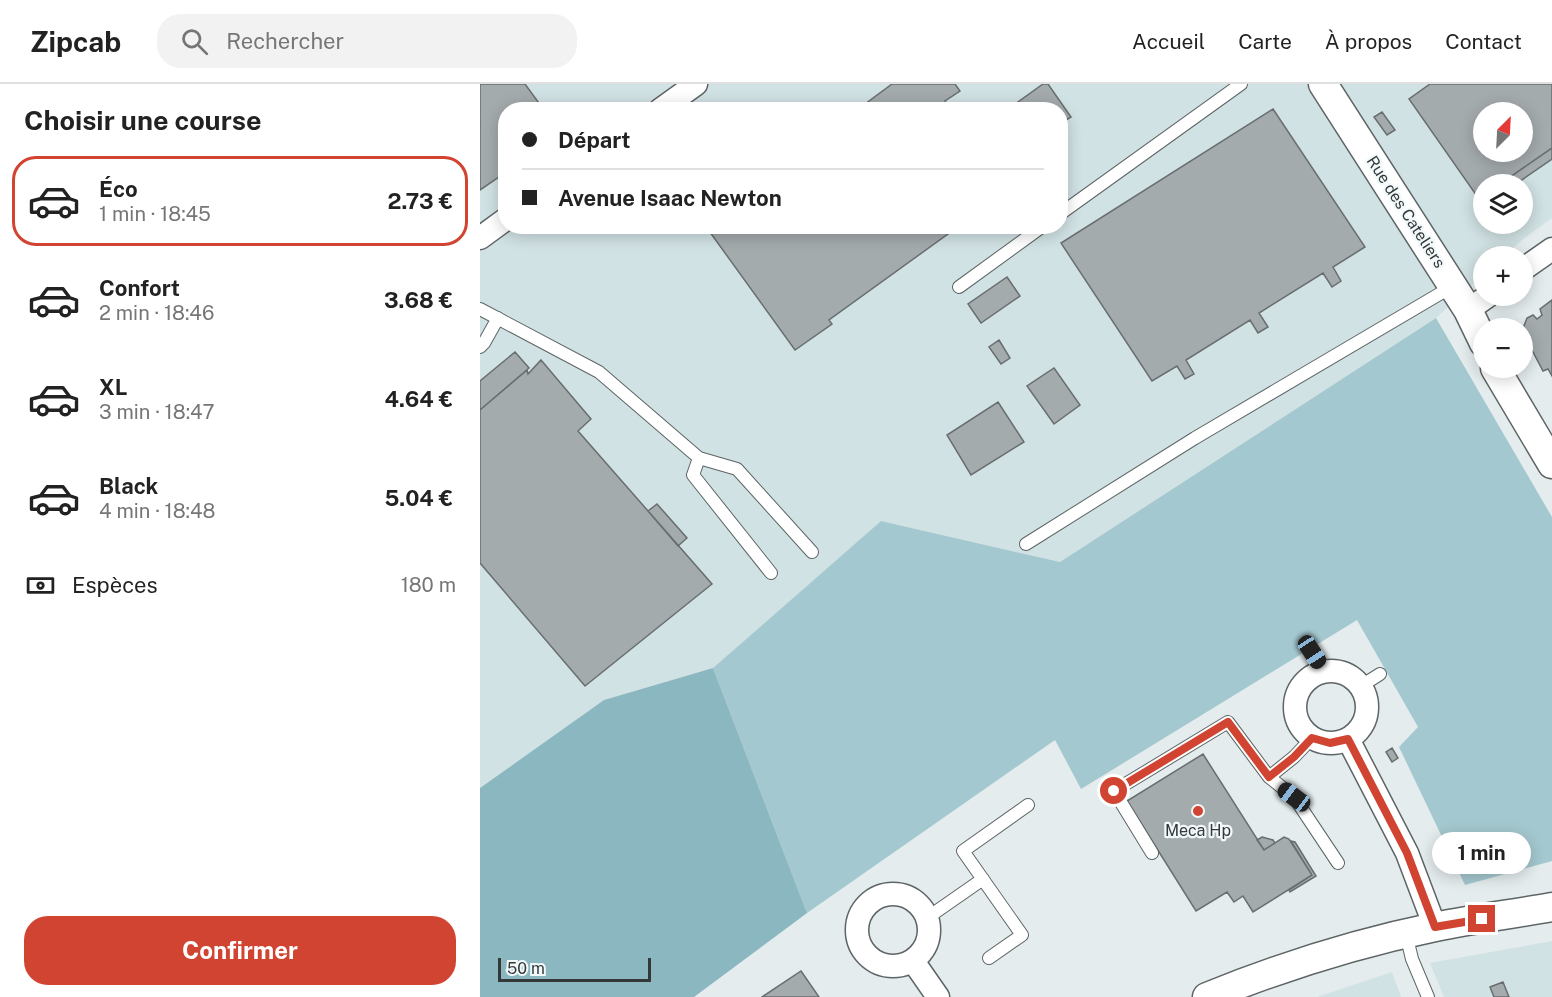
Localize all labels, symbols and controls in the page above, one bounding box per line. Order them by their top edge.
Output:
search box [157,14,577,68]
text: Zipcab [30,25,121,58]
icon: search [178,25,211,58]
text: Rechercher [226,28,344,54]
text: Accueil [1132,29,1205,54]
text: Carte [1238,29,1292,54]
text: À propos [1325,29,1412,54]
text: Contact [1445,29,1522,54]
north arrow [1473,102,1533,162]
map controls [1473,102,1533,378]
text: Choisir une course [24,104,262,136]
text: Départ [558,127,630,153]
street label: Rue des Cateliers [1363,152,1449,272]
icon: car [27,174,81,228]
button: layers [1473,174,1533,234]
text: Éco [99,176,138,202]
text: Avenue Isaac Newton [558,185,782,211]
text: 2.73 € [387,188,453,214]
text: 1 min · 18:45 [99,202,211,226]
button: + [1473,246,1533,306]
icon: car [27,273,81,327]
text: Confort [99,275,180,301]
text: 3.68 € [384,287,453,313]
text: 2 min · 18:46 [99,301,214,325]
button: − [1473,318,1533,378]
icon: car [27,372,81,426]
text: XL [99,374,127,400]
text: 4.64 € [384,386,453,412]
text: 3 min · 18:47 [99,400,215,424]
icon: car [27,471,81,525]
text: Black [99,473,158,499]
text: 5.04 € [384,485,453,511]
text: 4 min · 18:48 [99,499,216,523]
icon: cash [24,569,57,602]
text: Espèces [72,572,158,598]
text: 180 m [401,573,456,597]
car [1295,632,1329,672]
route start [1100,777,1127,804]
car [1274,779,1314,815]
marker: Meca Hp [1191,804,1205,818]
place label: Meca Hp [1165,821,1231,840]
callout: 1 min [1432,832,1532,874]
text: 1 min [1457,841,1506,865]
route end [1468,905,1495,932]
button: Confirmer [24,916,456,985]
scale bar [498,955,651,982]
text: 50 m [507,959,545,978]

